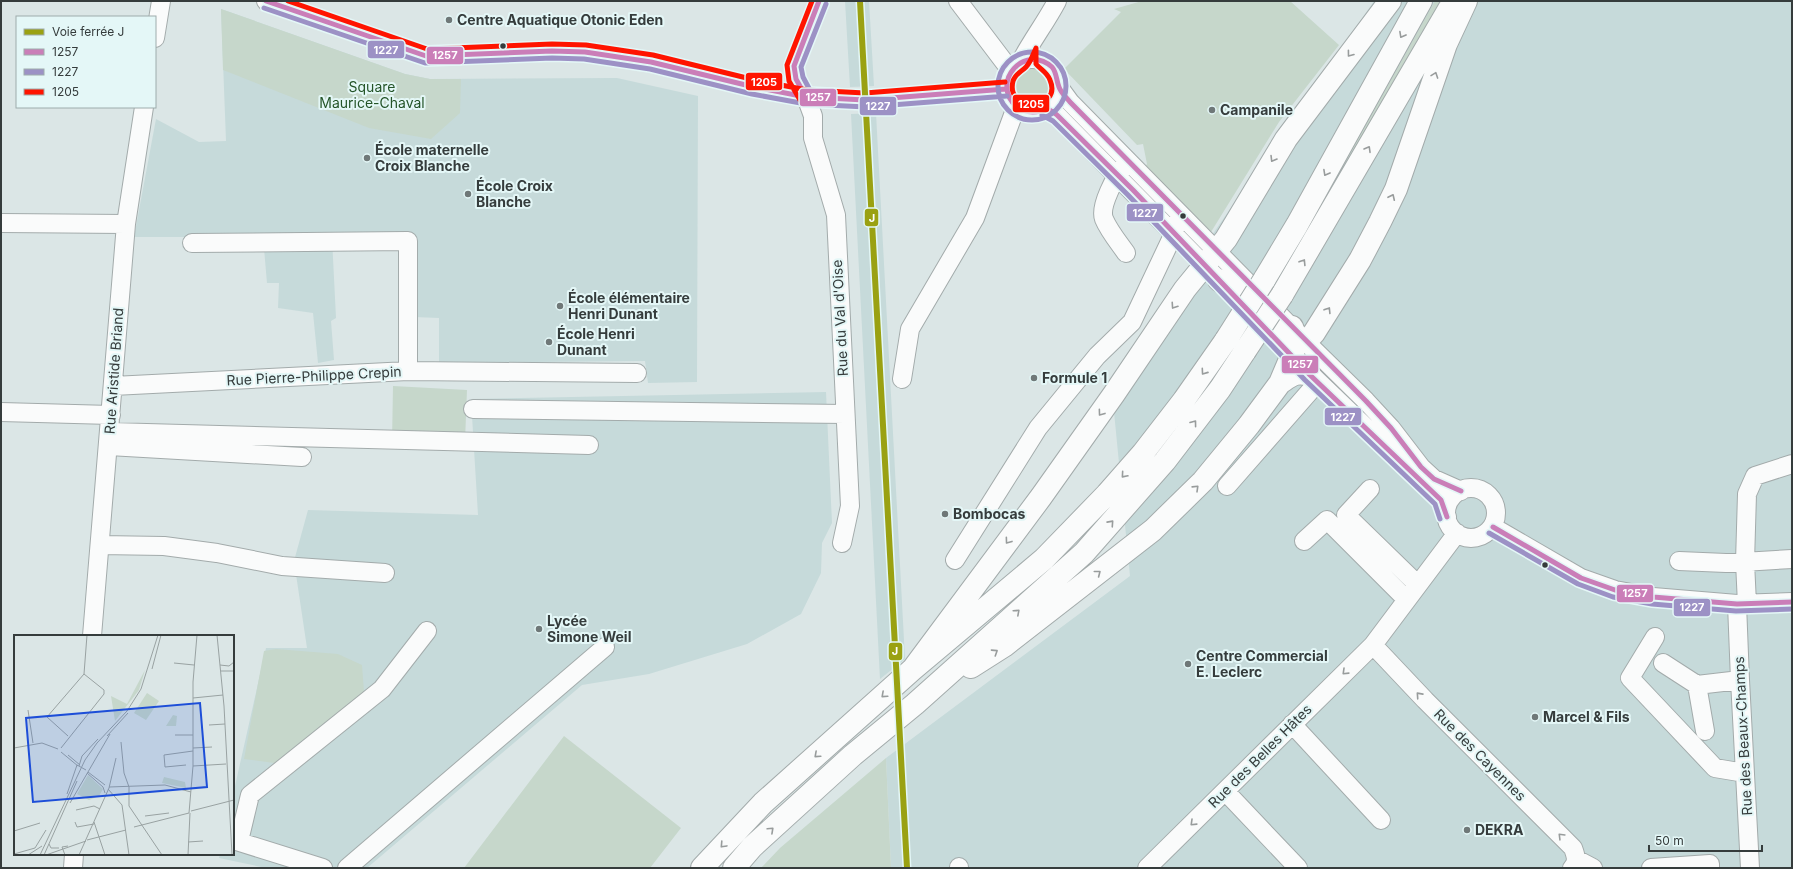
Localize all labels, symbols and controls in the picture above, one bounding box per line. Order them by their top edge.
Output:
place label: Centre Aquatique Otonic Eden [457,11,663,28]
marker: Centre Aquatique Otonic Eden [444,15,454,25]
legend [16,16,156,108]
text: Voie ferrée J [52,24,124,39]
one-way arrow [1400,31,1407,38]
line badge: 1227 [367,40,405,59]
unlabelled marker [498,41,508,51]
text: 1227 [374,43,399,57]
text: 1257 [52,44,78,59]
line badge: 1257 [426,46,464,65]
text: 1257 [432,48,458,62]
one-way arrow [1347,50,1354,57]
text: 1227 [52,64,79,79]
one-way arrow [1431,71,1439,78]
line badge: 1205 [745,72,783,91]
text: 1205 [751,75,777,89]
park label: Square Maurice-Chaval [319,78,425,111]
text: 1205 [52,84,79,99]
line badge: 1257 [799,88,837,107]
text: 1257 [805,90,831,104]
line badge: 1205 [1012,94,1050,113]
line badge: 1227 [859,96,897,116]
text: 1205 [1018,97,1044,111]
text: 1227 [866,99,891,113]
place label: Campanile [1220,101,1293,118]
marker: Campanile [1207,105,1217,115]
place label: École maternelle Croix Blanche [375,140,489,174]
one-way arrow [1363,146,1370,153]
marker: École maternelle Croix Blanche [362,153,372,163]
one-way arrow [1271,155,1278,162]
one-way arrow [1323,169,1330,176]
place label: École Croix Blanche [476,176,553,210]
marker: École Croix Blanche [463,189,473,199]
one-way arrow [1387,194,1395,202]
line badge: 1227 [1126,203,1164,222]
text: 1227 [1133,206,1158,220]
line badge: J [864,208,879,227]
text: J [869,211,875,225]
unlabelled marker [1178,211,1188,221]
street label: Rue du Val d'Oise [828,259,851,377]
one-way arrow [1298,259,1305,266]
place label: École élémentaire Henri Dunant [568,288,690,322]
marker: École élémentaire Henri Dunant [555,301,565,311]
one-way arrow [1172,301,1179,308]
street label: Rue Aristide Briand [101,307,126,435]
one-way arrow [1323,307,1331,314]
place label: École Henri Dunant [557,324,635,358]
marker: École Henri Dunant [544,337,554,347]
line badge: 1257 [1281,355,1319,374]
text: 1257 [1287,357,1313,371]
street label: Rue Pierre-Philippe Crepin [226,362,402,389]
one-way arrow [1201,368,1209,375]
place label: Formule 1 [1042,369,1107,386]
marker: Formule 1 [1029,373,1039,383]
line badge: 1227 [1324,407,1362,426]
one-way arrow [1099,408,1106,415]
text: 1227 [1331,410,1356,424]
one-way arrow [1189,420,1197,427]
one-way arrow [1122,470,1129,477]
one-way arrow [1191,485,1199,493]
place label: Bombocas [953,505,1026,522]
marker: Bombocas [940,509,950,519]
one-way arrow [1106,520,1114,528]
one-way arrow [1005,537,1013,544]
unlabelled marker [1540,560,1550,570]
one-way arrow [1093,571,1100,578]
line badge: 1257 [1616,584,1654,603]
text: 1257 [1622,586,1648,600]
line badge: 1227 [1673,598,1711,617]
text: 1227 [1680,600,1705,614]
one-way arrow [1012,610,1020,617]
place label: Lycée Simone Weil [547,612,631,645]
marker: Lycée Simone Weil [534,624,544,634]
inset map [14,635,234,855]
line badge: J [888,642,903,661]
text: J [892,644,898,658]
place label: Centre Commercial E. Leclerc [1196,647,1328,680]
one-way arrow [991,650,998,657]
street label: Rue des Beaux-Champs [1730,656,1755,816]
marker: Centre Commercial E. Leclerc [1183,659,1193,669]
one-way arrow [1342,667,1350,675]
one-way arrow [881,691,889,698]
one-way arrow [1417,692,1424,699]
street label: Rue des Belles Hâtes [1204,700,1315,811]
street label: Rue des Cayennes [1431,705,1530,804]
place label: Marcel & Fils [1543,708,1630,725]
marker: Marcel & Fils [1530,712,1540,722]
one-way arrow [814,750,822,758]
one-way arrow [1190,818,1198,826]
place label: DEKRA [1475,821,1524,838]
marker: DEKRA [1462,825,1472,835]
one-way arrow [766,827,774,835]
scale bar [1649,827,1762,853]
one-way arrow [1558,833,1566,841]
text: 50 m [1655,833,1684,848]
one-way arrow [720,840,728,848]

